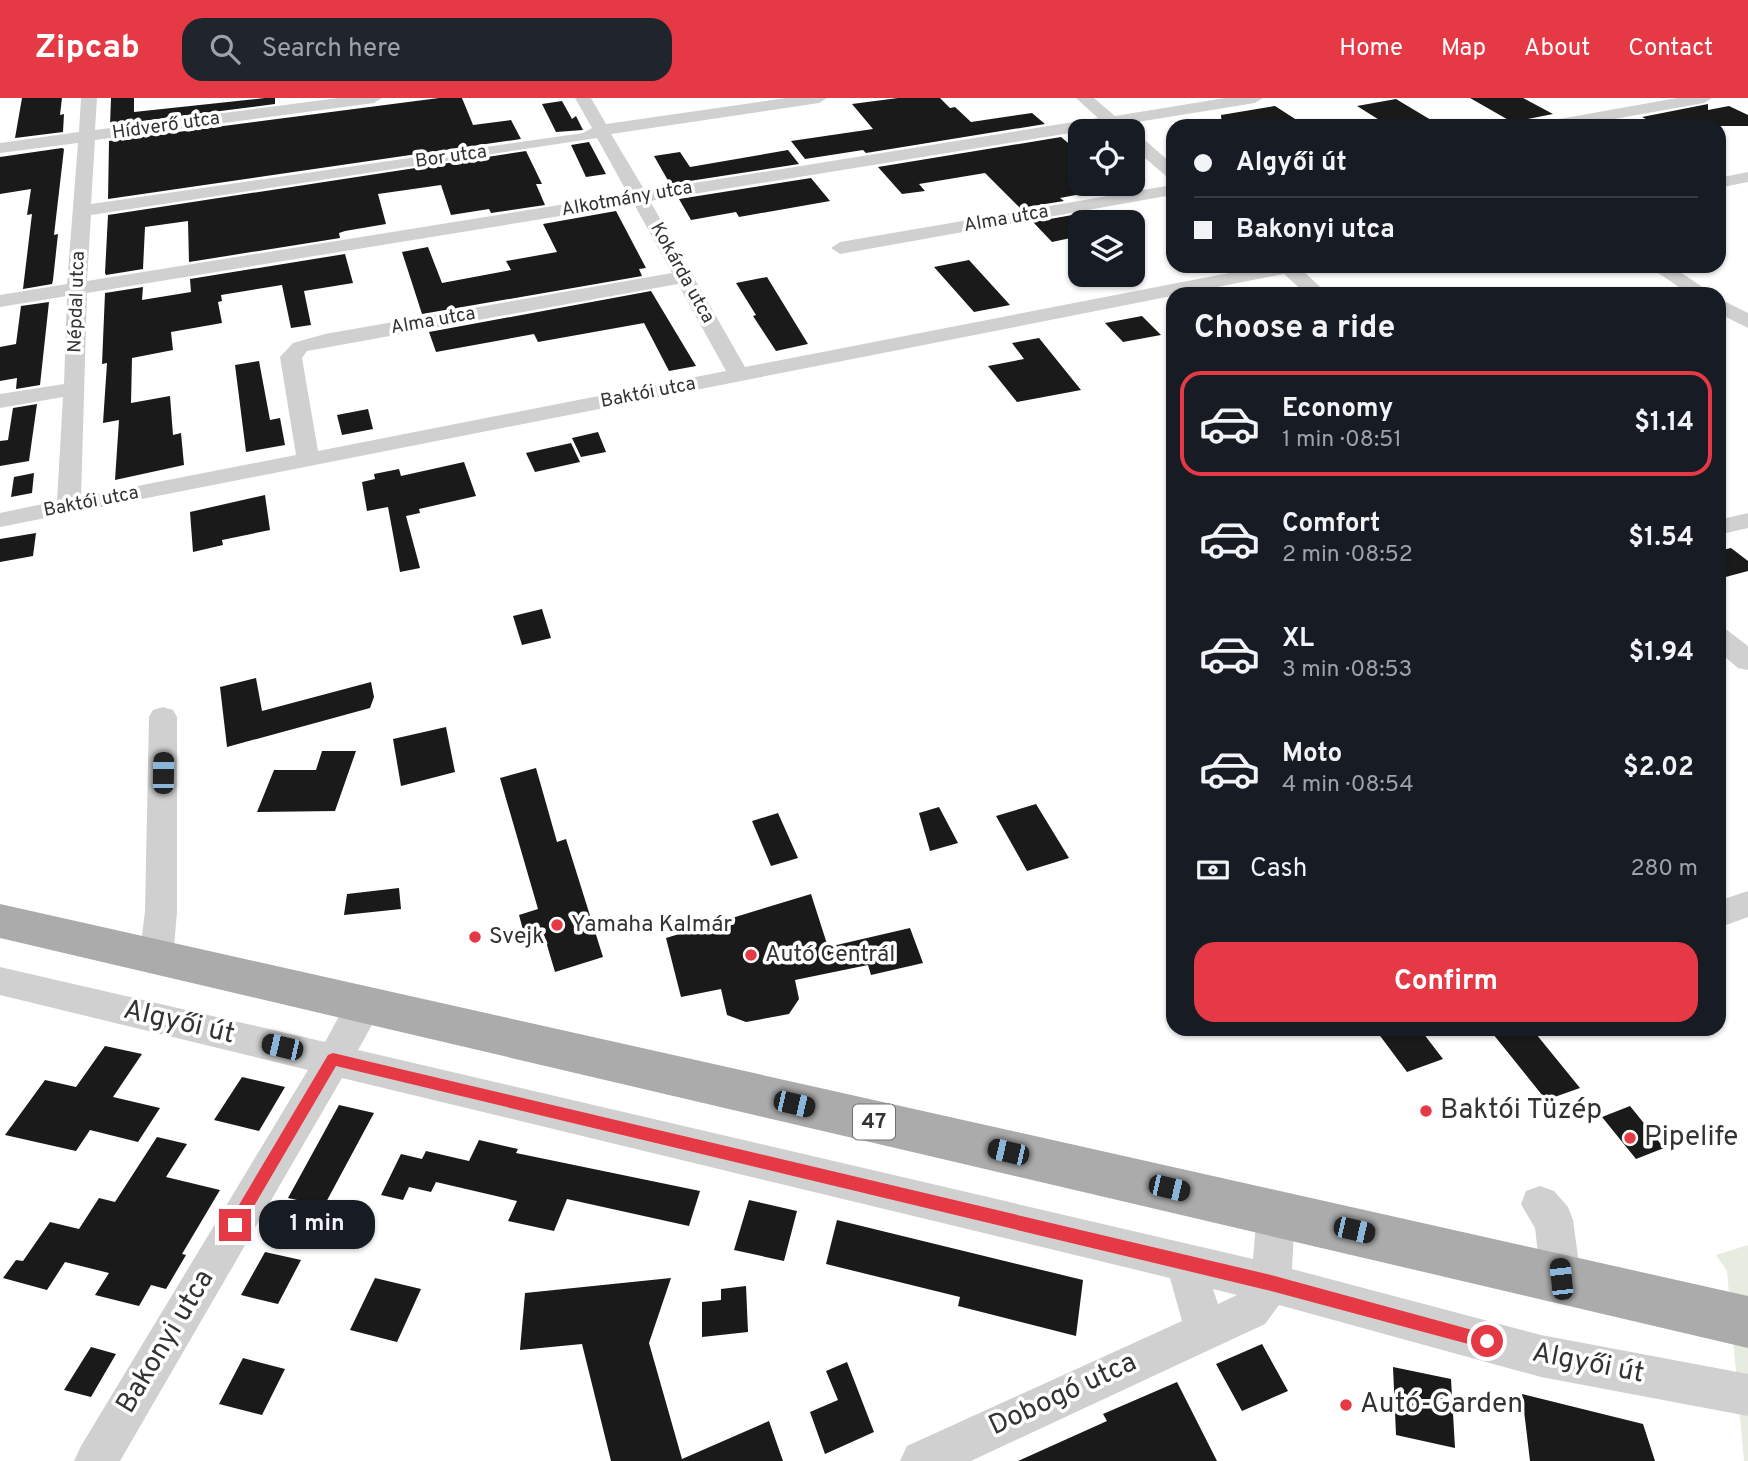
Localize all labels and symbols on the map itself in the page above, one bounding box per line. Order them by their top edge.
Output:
street label: Hídverő utca [111,107,221,145]
street label: Bor utca [414,140,488,174]
street label: Alkotmány utca [560,176,694,222]
street label: Alma utca [962,200,1050,238]
street label: Kokárda utca [644,218,720,328]
street label: Népdal utca [63,251,91,353]
street label: Alma utca [389,302,477,340]
street label: Baktói utca [598,372,698,414]
street label: Baktói utca [41,481,141,523]
car [153,752,174,794]
place label: Yamaha Kalmár [571,911,732,940]
marker: Yamaha Kalmár [549,917,565,933]
place label: Svejk [489,923,544,952]
marker: Svejk [467,929,483,945]
place label: Autó Centrál [765,941,895,970]
marker: Autó Centrál [743,947,759,963]
street label: Algyői út [120,993,238,1053]
car [260,1032,305,1062]
car [772,1089,817,1119]
place label: Baktói Tüzép [1440,1093,1602,1129]
marker: Baktói Tüzép [1418,1103,1434,1119]
road number: 47 [853,1104,895,1140]
place label: Pipelife [1644,1120,1738,1156]
marker: Pipelife [1622,1130,1638,1146]
car [986,1137,1031,1167]
car [1147,1173,1192,1203]
callout: 1 min [260,1200,375,1250]
route end [219,1209,251,1241]
car [1332,1215,1377,1245]
car [1549,1257,1574,1301]
street label: Bakonyi utca [109,1263,223,1421]
route start [1471,1325,1503,1357]
street label: Algyői út [1529,1336,1647,1392]
street label: Dobogó utca [983,1345,1143,1445]
place label: Autó-Garden [1360,1387,1523,1423]
marker: Autó-Garden [1338,1397,1354,1413]

